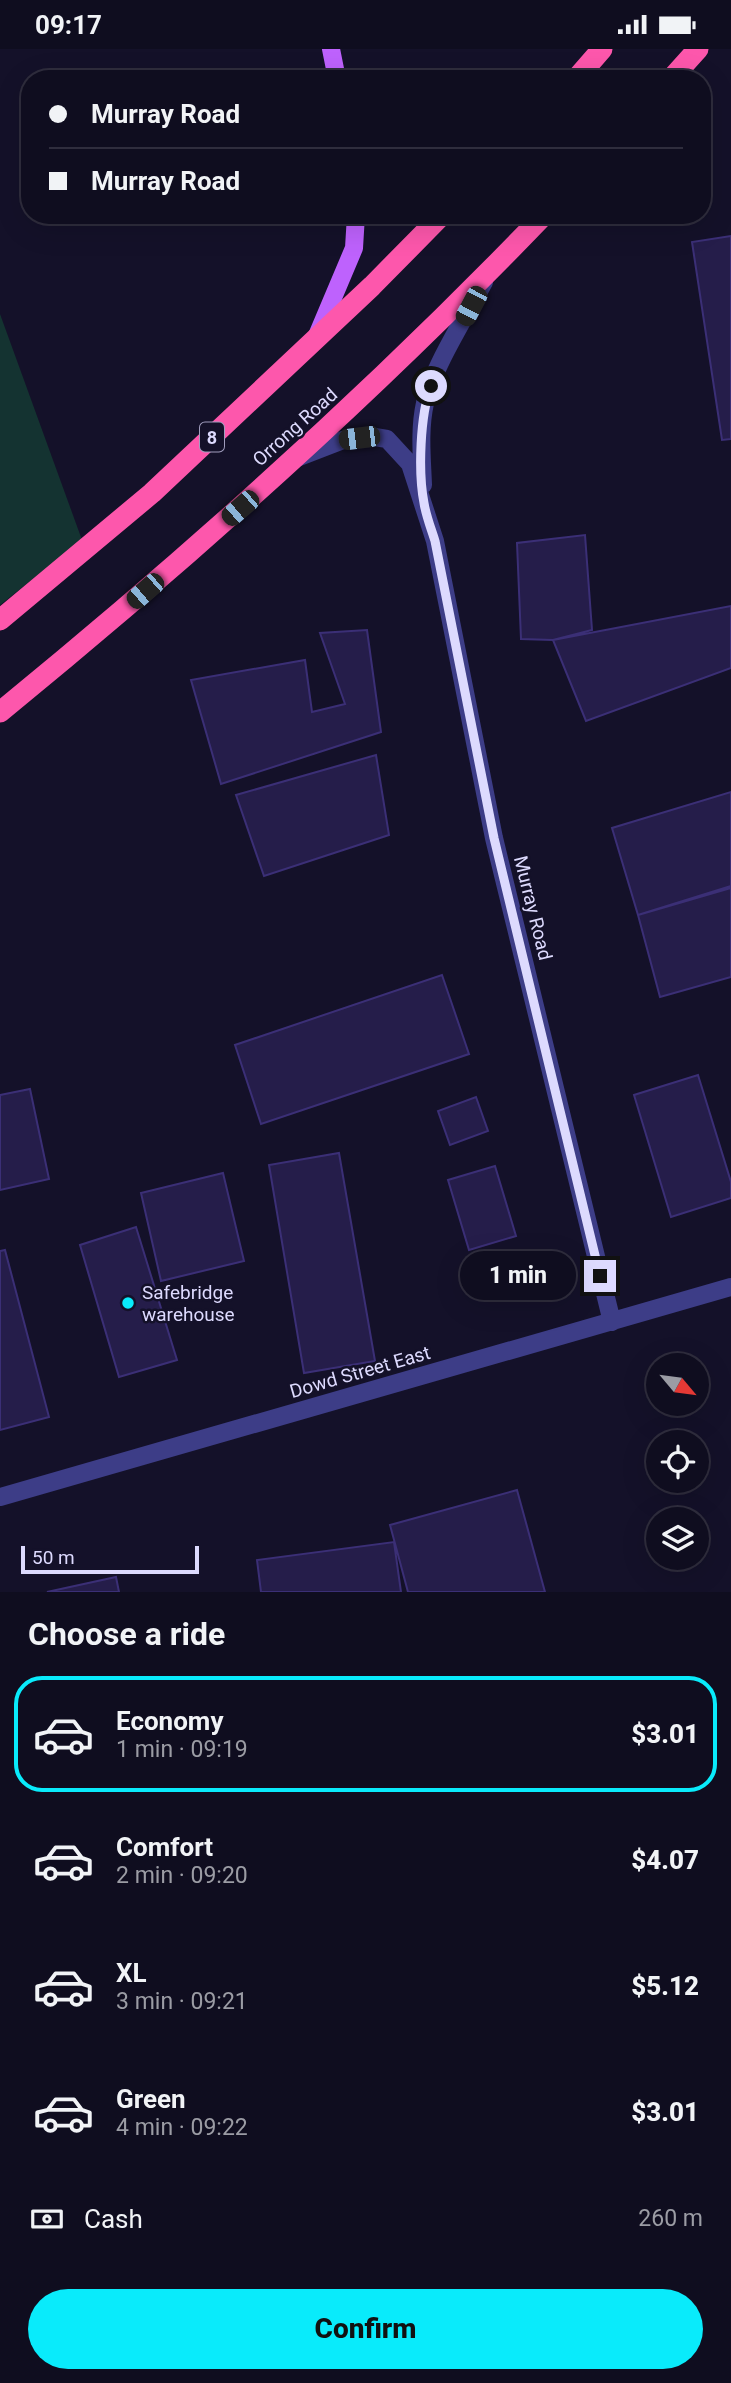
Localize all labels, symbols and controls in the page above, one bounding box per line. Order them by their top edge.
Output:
text: 09:17 [35,10,102,40]
text: Murray Road [91,99,240,129]
text: Murray Road [91,166,240,196]
car [452,283,491,329]
route start [415,370,447,402]
street label: Orrong Road [248,383,342,471]
road number: 8 [200,423,224,451]
car [337,425,382,451]
car [218,486,263,530]
car [123,569,168,613]
street label: Murray Road [509,853,557,963]
callout: 1 min [460,1251,576,1301]
route end [584,1260,616,1292]
text: 1 min [489,1262,547,1289]
place label: Safebridge warehouse [142,1281,235,1326]
marker: Safebridge warehouse [120,1295,136,1311]
street label: Dowd Street East [287,1341,433,1403]
north arrow [646,1353,709,1416]
map controls [646,1353,709,1570]
button: locate [646,1430,709,1493]
button: layers [646,1507,709,1570]
scale bar [21,1543,200,1575]
text: 50 m [32,1546,75,1569]
text: Choose a ride [28,1615,225,1653]
icon: car [32,1703,95,1766]
text: Economy [116,1706,223,1736]
text: $3.01 [631,1719,699,1749]
text: 1 min · 09:19 [116,1736,248,1763]
icon: car [32,1829,95,1892]
text: Comfort [116,1832,213,1862]
text: $4.07 [631,1845,699,1875]
text: 2 min · 09:20 [116,1862,248,1889]
icon: car [32,1955,95,2018]
text: XL [116,1958,147,1988]
text: $5.12 [631,1971,699,2001]
text: 3 min · 09:21 [116,1988,248,2015]
icon: car [32,2081,95,2144]
text: Green [116,2084,186,2114]
text: $3.01 [631,2097,699,2127]
text: 4 min · 09:22 [116,2114,248,2141]
icon: cash [28,2200,66,2238]
text: Cash [84,2204,143,2234]
text: 260 m [638,2205,703,2232]
button: Confirm [28,2289,703,2369]

